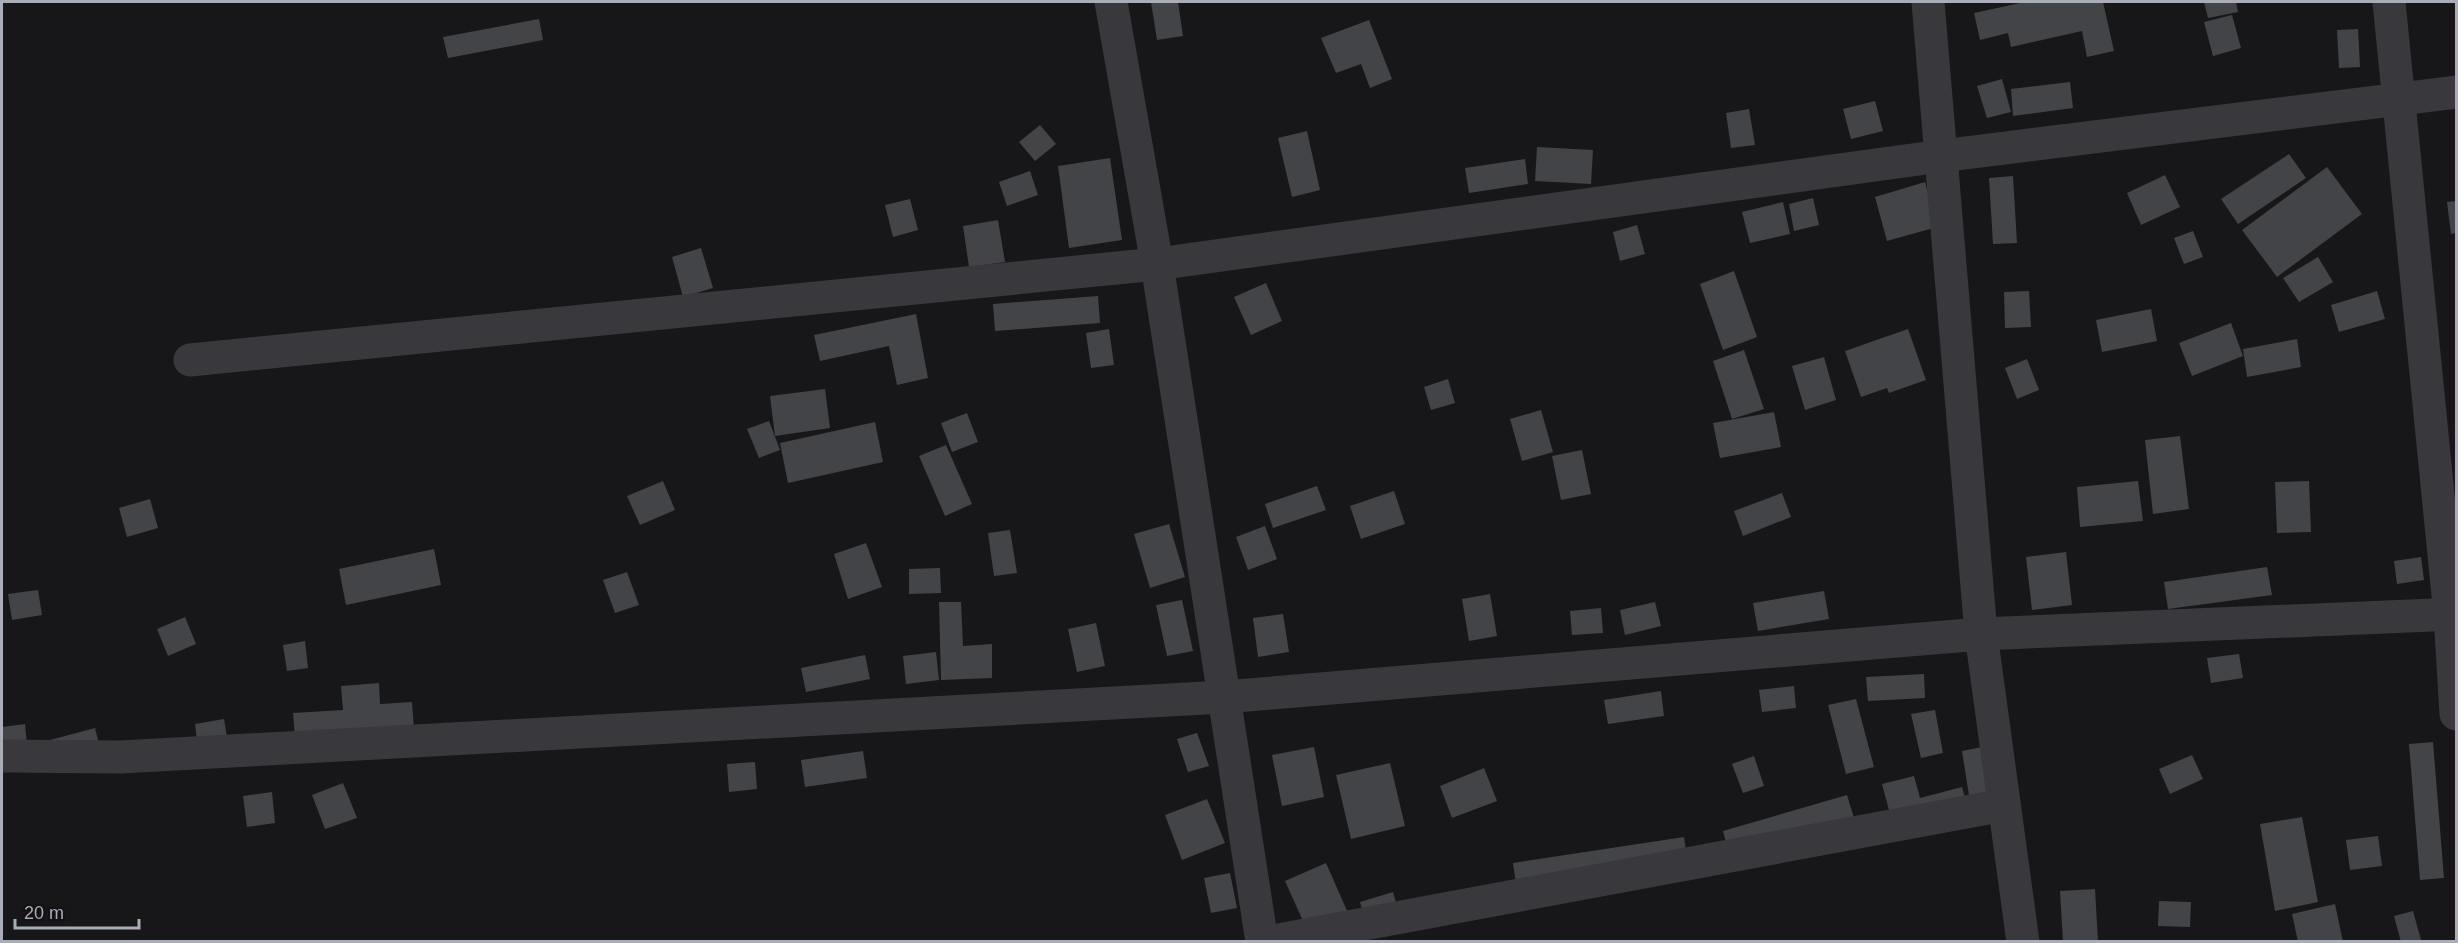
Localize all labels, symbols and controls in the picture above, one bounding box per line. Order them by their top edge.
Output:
scale bar [15,892,140,930]
text: 20 m [24,903,64,923]

